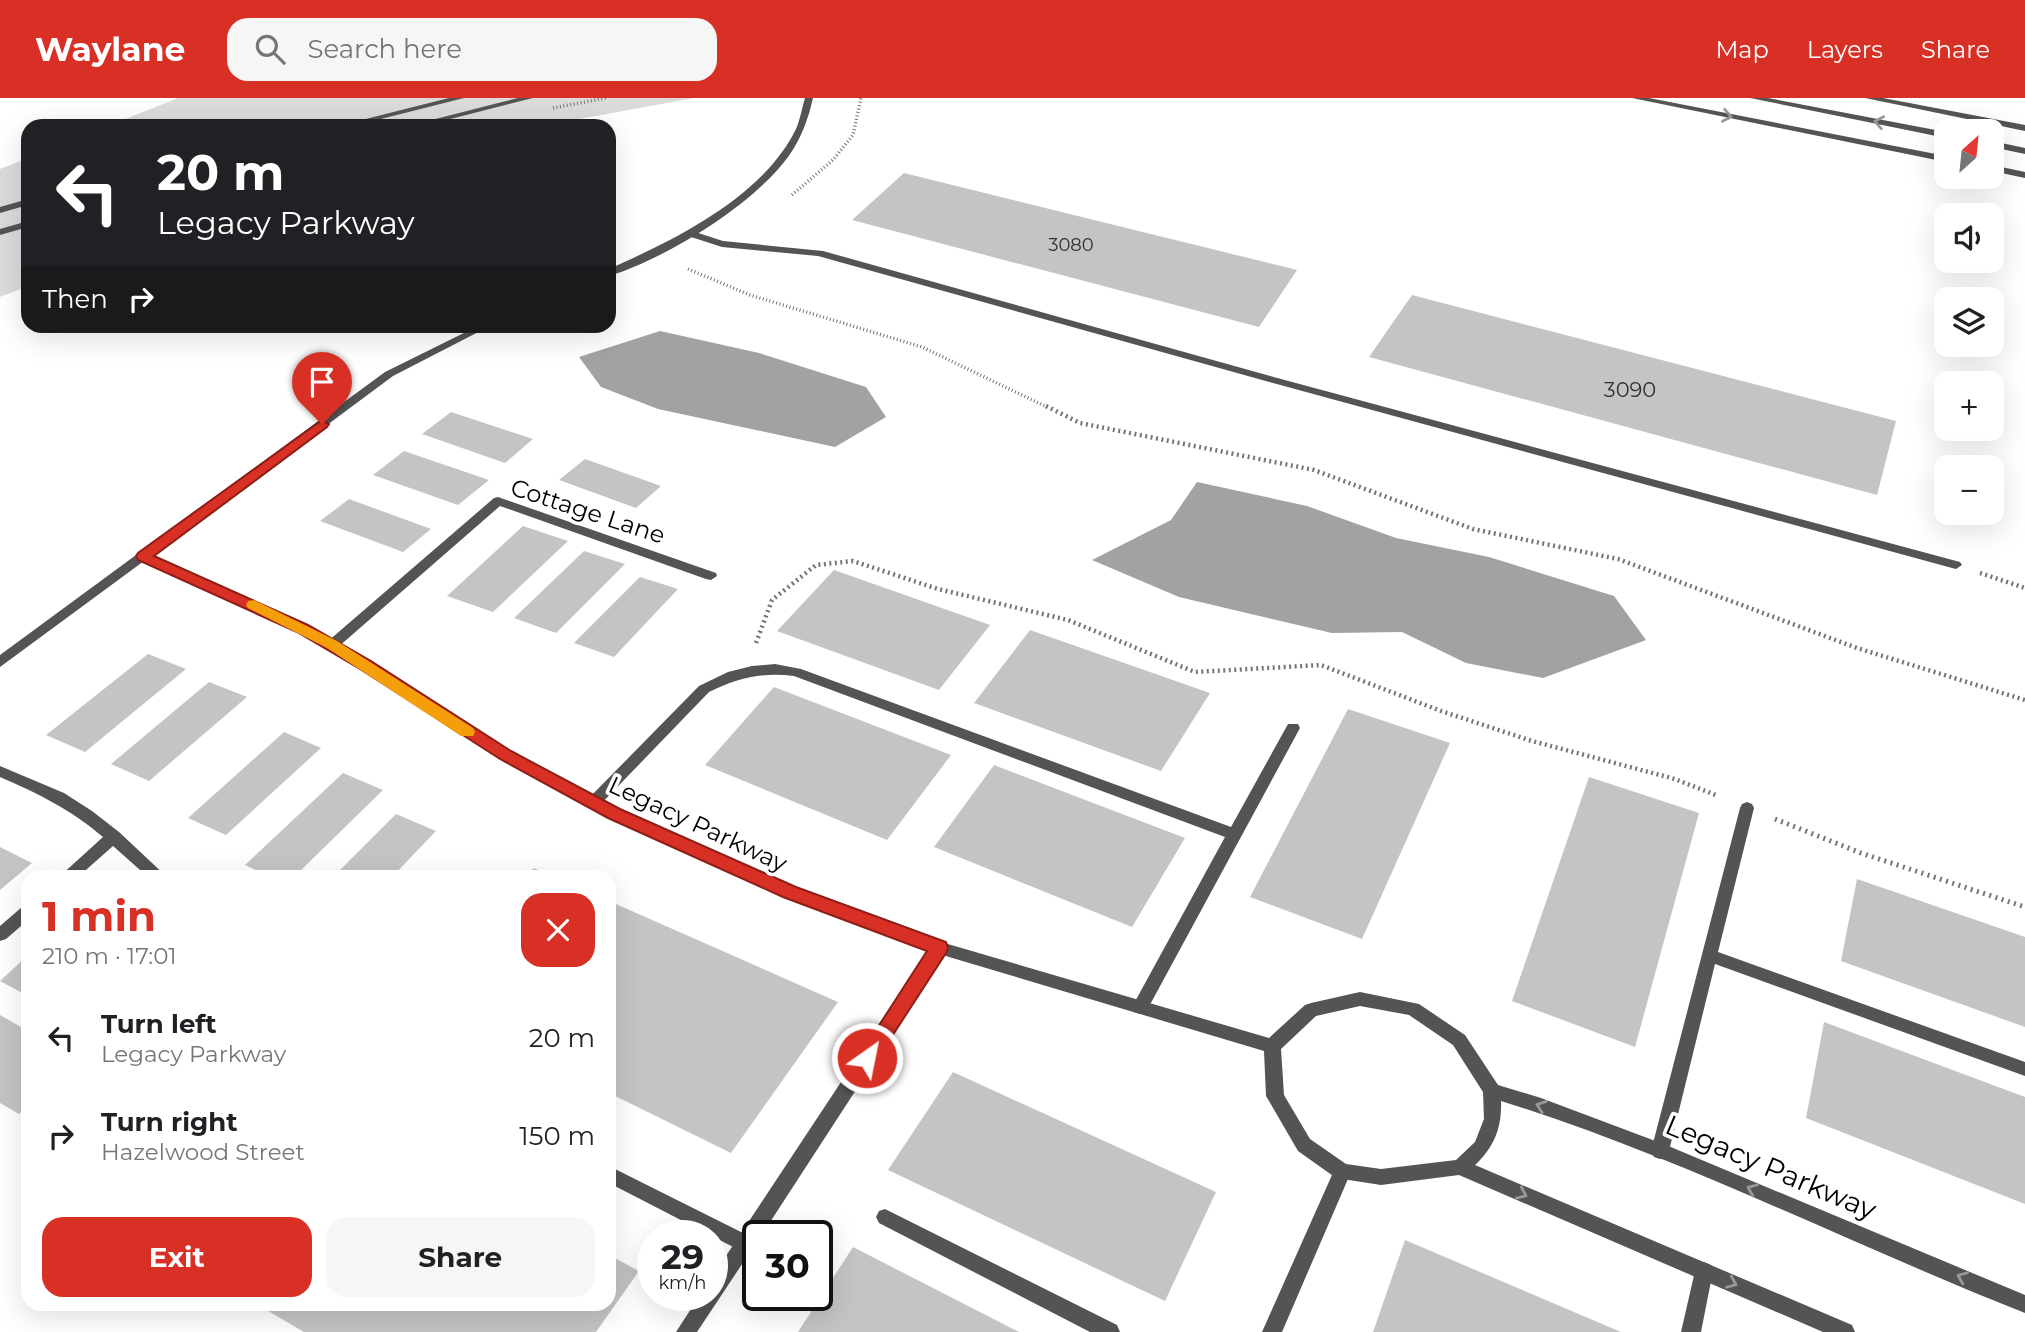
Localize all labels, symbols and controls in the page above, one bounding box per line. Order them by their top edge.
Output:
search box [227,18,717,81]
text: Waylane [35,29,185,69]
icon: search [251,30,289,68]
text: Search here [307,33,462,65]
text: Map [1715,35,1769,64]
text: Layers [1807,35,1883,64]
text: Share [1921,35,1990,64]
one-way arrow [1721,108,1733,123]
one-way arrow [1873,116,1885,131]
north arrow [1934,119,2004,189]
map controls [1934,119,2004,525]
text: 20 m [157,143,284,202]
icon: left [42,147,133,238]
text: Legacy Parkway [157,203,415,242]
button: sound [1934,203,2004,273]
house number: 3080 [1048,234,1094,256]
icon: right [122,280,160,318]
text: Then [42,283,108,315]
button: layers [1934,287,2004,357]
pin [292,352,352,424]
icon: arrive [303,363,341,401]
button: + [1934,371,2004,441]
house number: 3090 [1604,377,1656,402]
button: − [1934,455,2004,525]
street label: Cottage Lane [507,472,669,550]
street label: Legacy Parkway [604,770,792,878]
text: 1 min [42,890,156,942]
button: close [521,893,595,967]
text: 210 m · 17:01 [42,942,177,970]
text: Turn left [101,1008,217,1040]
icon: left [42,1019,80,1057]
position arrow [830,1021,904,1095]
text: 20 m [529,1022,595,1054]
text: Legacy Parkway [101,1040,286,1068]
one-way arrow [1535,1100,1547,1114]
text: Turn right [101,1106,237,1138]
street label: Legacy Parkway [1661,1107,1882,1227]
icon: right [42,1117,80,1155]
text: 150 m [519,1120,595,1152]
text: Hazelwood Street [101,1138,305,1166]
one-way arrow [1747,1183,1760,1197]
one-way arrow [1515,1186,1527,1200]
button: Exit [42,1217,312,1297]
button: Share [326,1217,595,1297]
speed limit sign: 30 [742,1220,833,1311]
text: 29 [661,1235,704,1278]
one-way arrow [1957,1271,1969,1285]
text: km/h [658,1272,707,1294]
one-way arrow [1724,1275,1737,1289]

